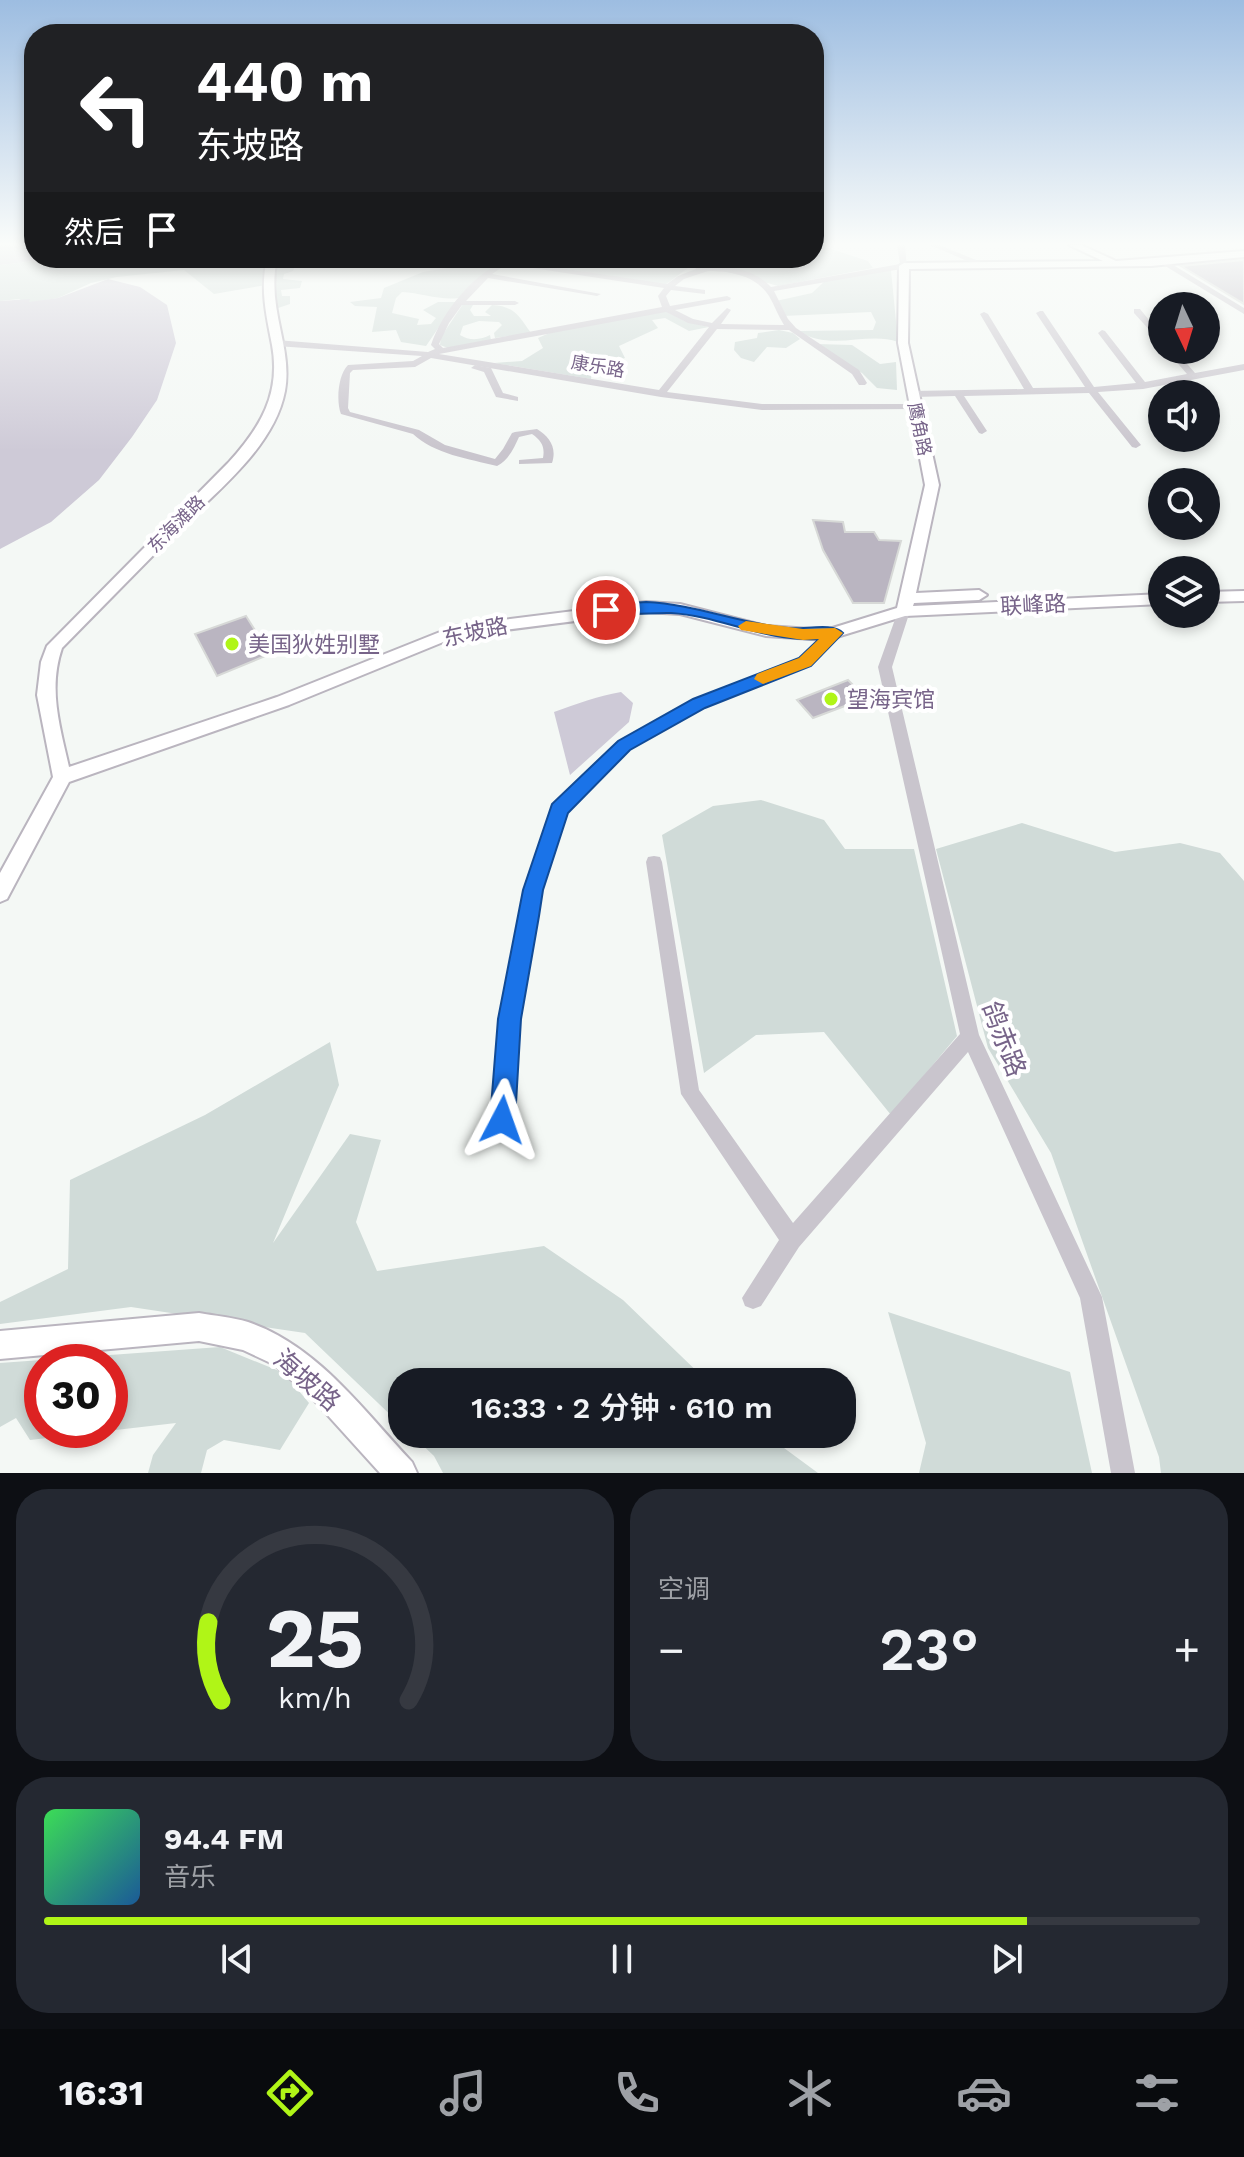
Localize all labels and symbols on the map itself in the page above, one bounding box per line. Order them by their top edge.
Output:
north arrow [1148,292,1220,364]
street label: 康乐路 [570,351,626,381]
street label: 鹰角路 [904,400,936,458]
street label: 东海滩路 [143,491,209,557]
pin [572,576,640,644]
street label: 联峰路 [999,591,1067,619]
street label: 东坡路 [440,613,510,651]
place label: 美国狄姓别墅 [248,632,380,657]
marker: 美国狄姓别墅 [223,635,241,653]
place label: 望海宾馆 [847,687,935,712]
marker: 望海宾馆 [822,690,840,708]
street label: 鸽赤路 [976,997,1032,1081]
position arrow [460,1078,544,1162]
street label: 海坡路 [268,1343,346,1417]
speed limit sign: 30 [24,1344,128,1448]

